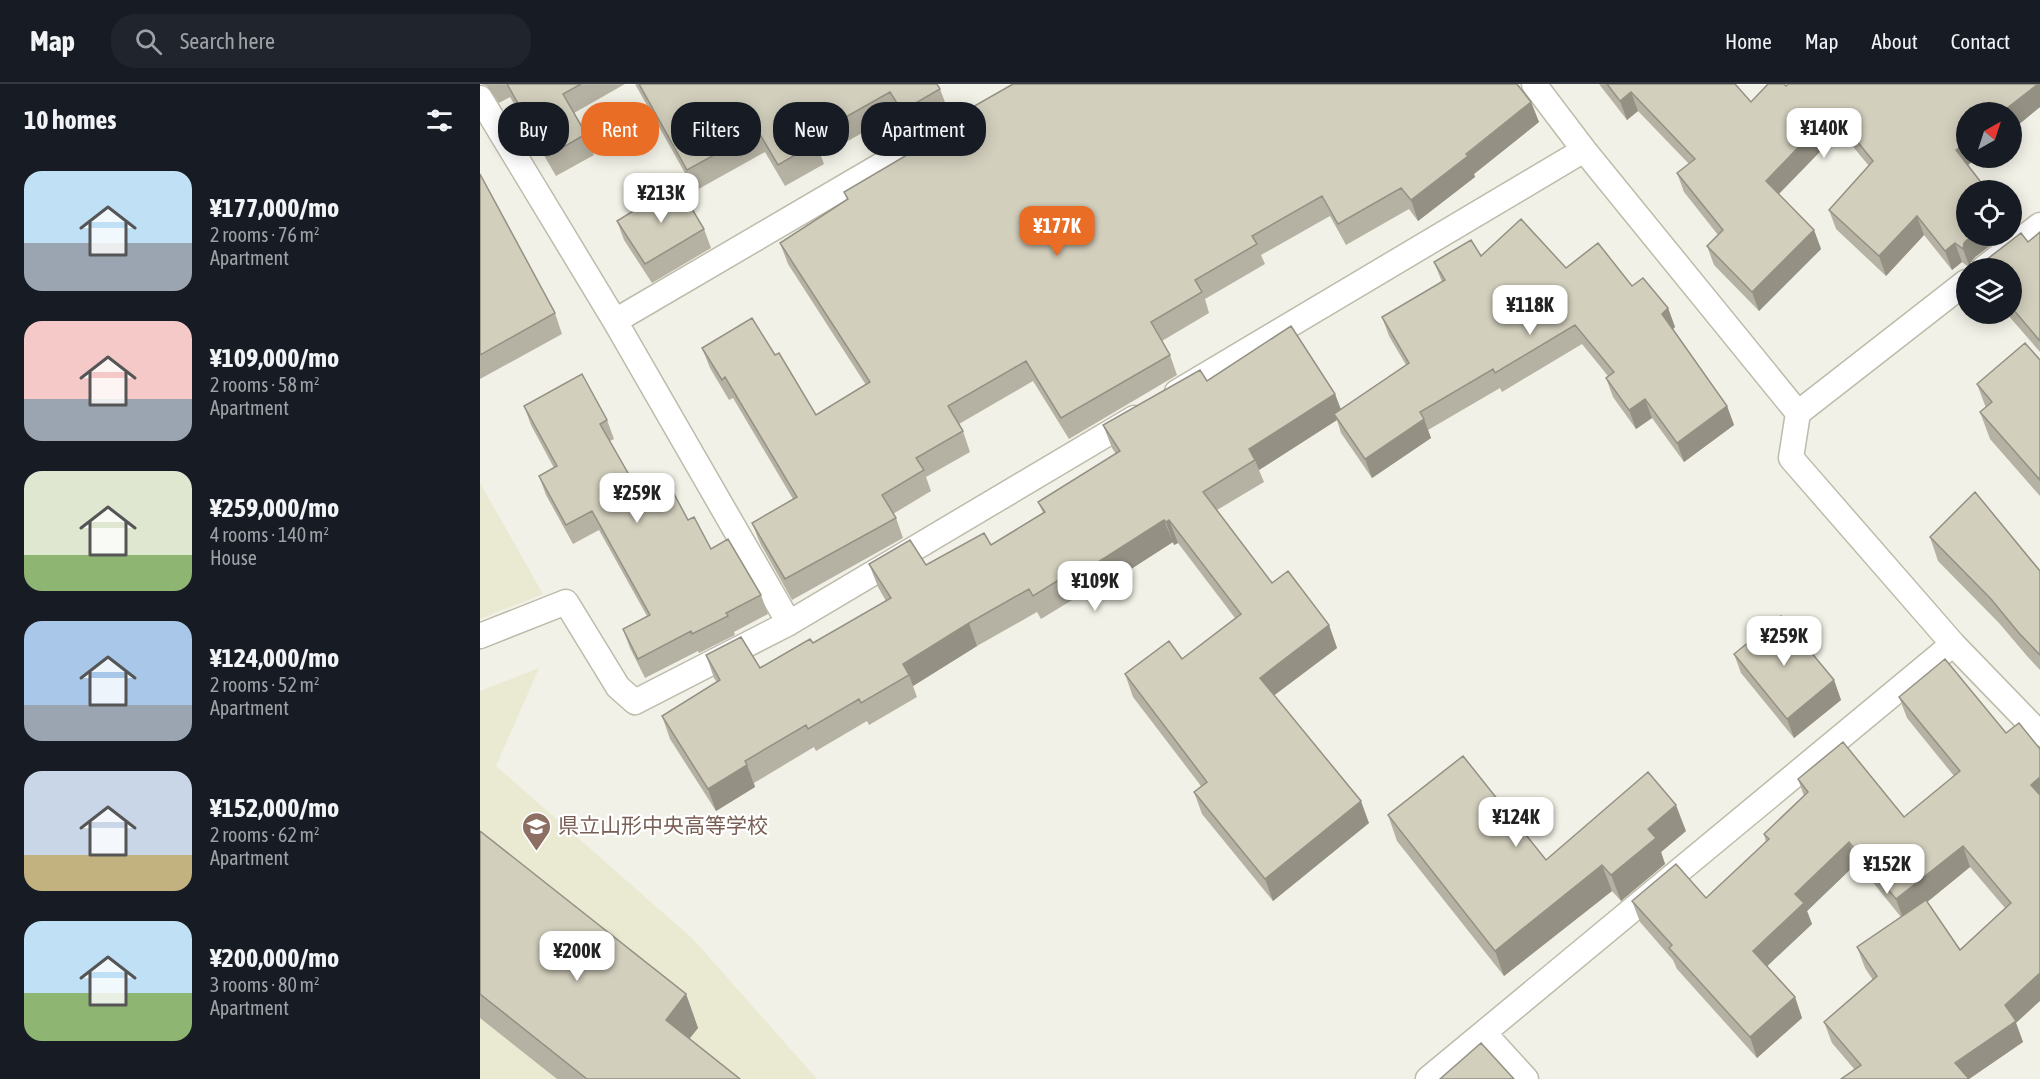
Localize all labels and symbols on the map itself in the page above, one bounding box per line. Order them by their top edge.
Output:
north arrow [1956,102,2022,168]
pin: ¥140K [1782,108,1866,159]
pin: ¥213K [619,173,703,224]
pin: ¥177K [1015,206,1099,257]
pin: ¥118K [1488,285,1572,336]
pin: ¥259K [595,473,679,524]
pin: ¥109K [1053,561,1137,612]
pin: ¥259K [1742,616,1826,667]
pin: ¥124K [1474,797,1558,848]
school or university icon: 県立山形中央高等学校 [521,810,553,852]
place label: 県立山形中央高等学校 [558,813,768,837]
pin: ¥152K [1845,844,1929,895]
pin: ¥200K [535,931,619,982]

